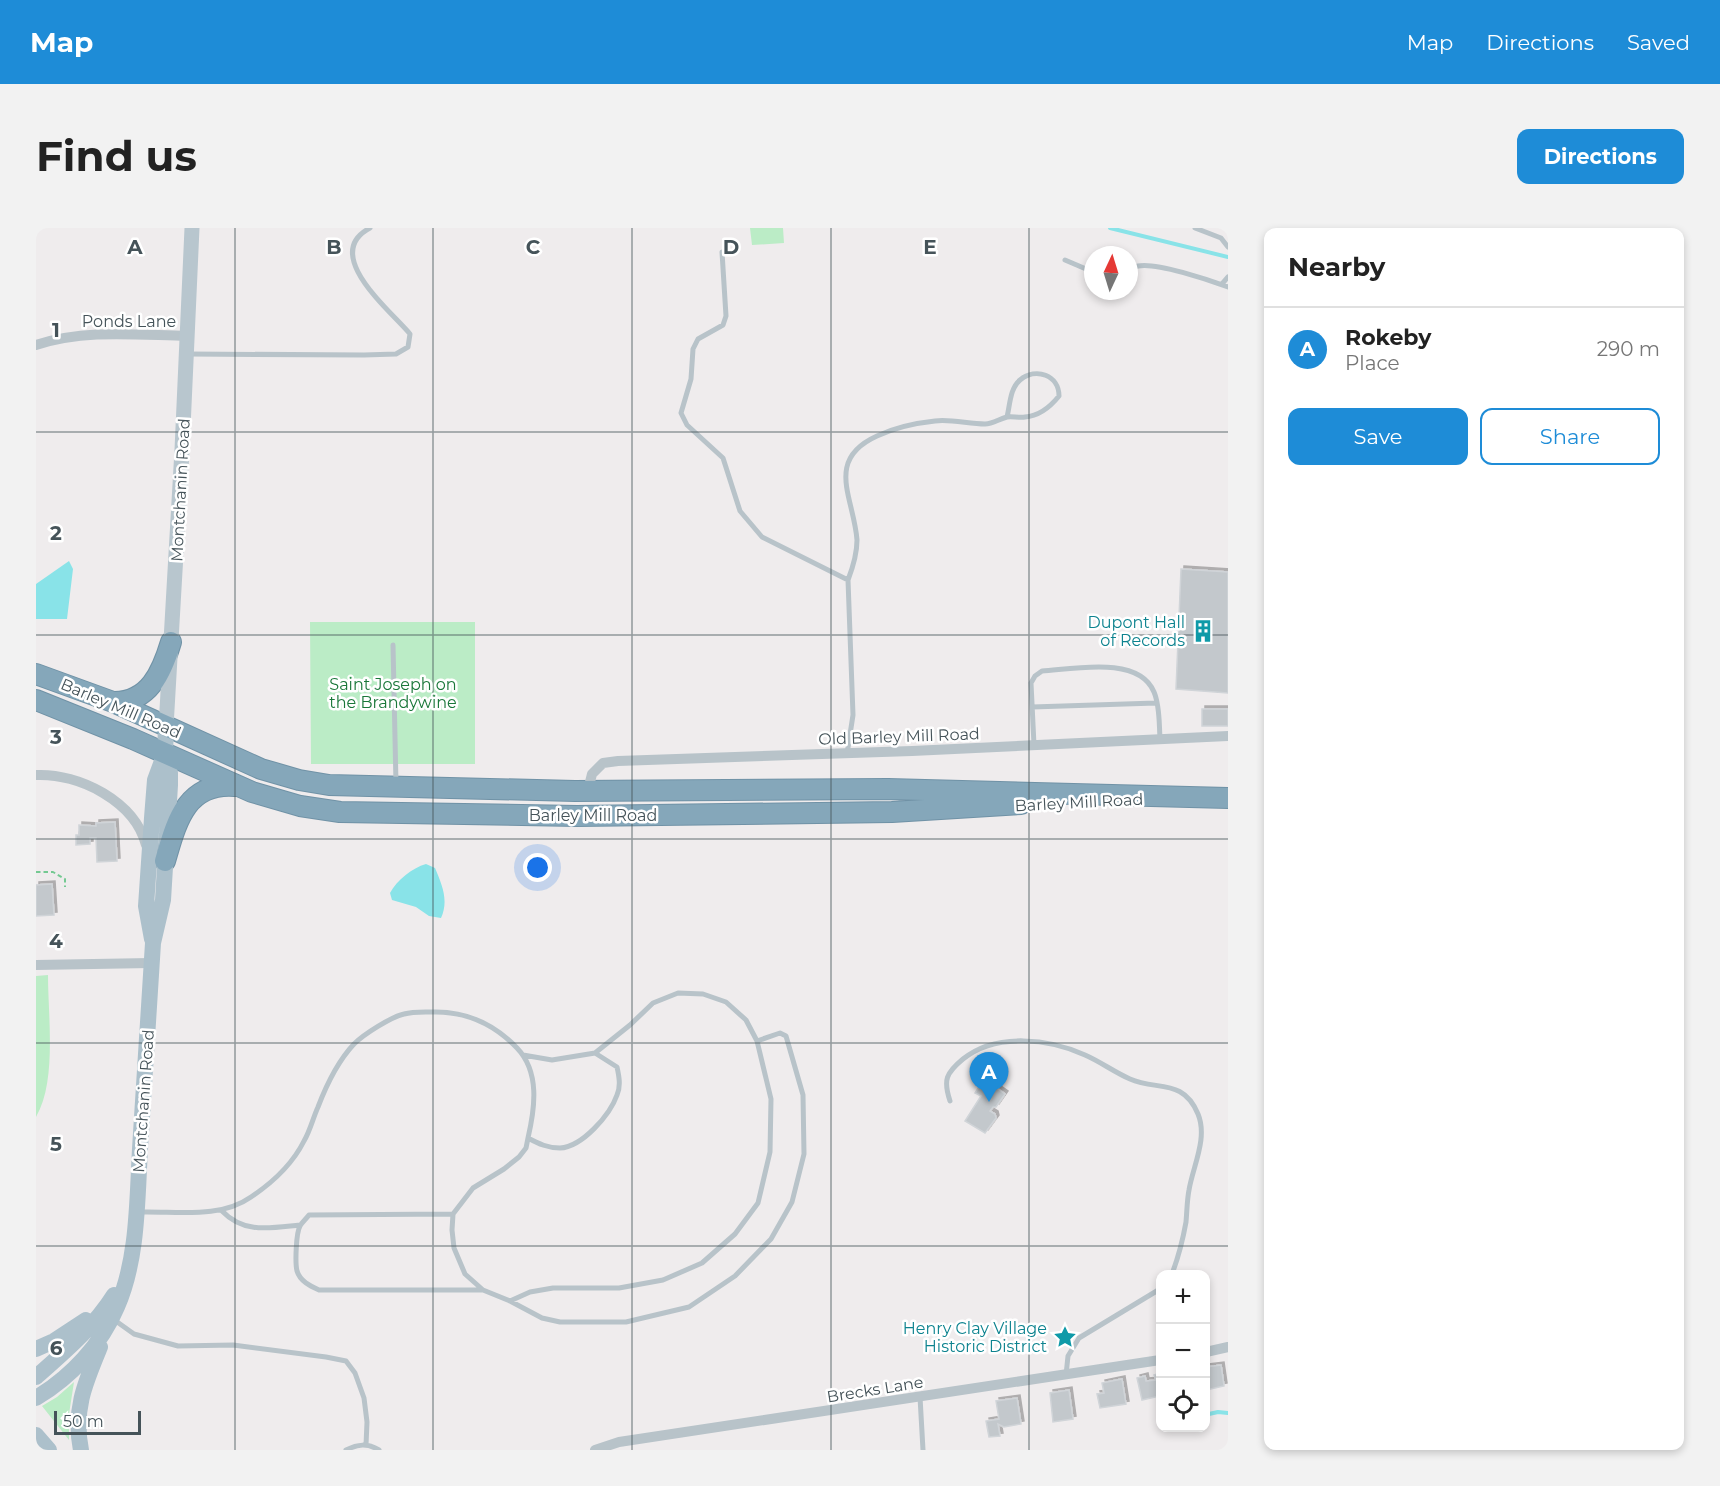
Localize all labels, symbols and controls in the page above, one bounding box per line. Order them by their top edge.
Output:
text: Map [30,25,93,59]
text: Map [1407,30,1453,55]
text: Directions [1486,30,1594,55]
text: Saved [1627,30,1690,55]
button: Directions [1517,129,1684,184]
text: Find us [36,130,197,182]
text: A [126,235,143,259]
text: B [326,235,342,259]
text: C [526,235,541,259]
text: D [723,235,739,259]
text: E [923,235,937,259]
north arrow [1084,246,1138,300]
text: Nearby [1288,251,1385,283]
street label: Ponds Lane [82,312,176,331]
text: 1 [52,318,60,342]
text: Rokeby [1345,324,1431,351]
text: A [1300,337,1315,361]
text: 290 m [1597,337,1660,361]
text: Place [1345,351,1400,375]
button: Save [1288,408,1468,465]
button: Share [1480,408,1660,465]
street label: Montchanin Road [167,418,194,562]
text: 2 [50,521,62,545]
place label: Dupont Hall of Records [1088,613,1185,650]
building icon: Dupont Hall of Records [1190,618,1216,644]
street label: Barley Mill Road [58,675,184,742]
park label: Saint Joseph on the Brandywine [329,675,457,712]
street label: Old Barley Mill Road [818,724,980,749]
text: 3 [49,725,62,749]
street label: Barley Mill Road [1014,790,1144,815]
street label: Barley Mill Road [529,806,657,825]
your location [523,853,552,882]
text: 4 [49,929,63,953]
street label: Montchanin Road [129,1029,158,1173]
pin: A [970,1052,1008,1102]
text: 5 [50,1132,62,1156]
map controls [1156,1270,1210,1432]
button: + [1156,1270,1210,1324]
place label: Henry Clay Village Historic District [903,1319,1047,1356]
place icon: Henry Clay Village Historic District [1052,1324,1078,1350]
button: − [1156,1324,1210,1378]
text: 6 [50,1336,63,1360]
street label: Brecks Lane [825,1372,925,1407]
button: locate [1156,1378,1210,1432]
scale bar [54,1408,141,1436]
text: 50 m [63,1412,104,1431]

